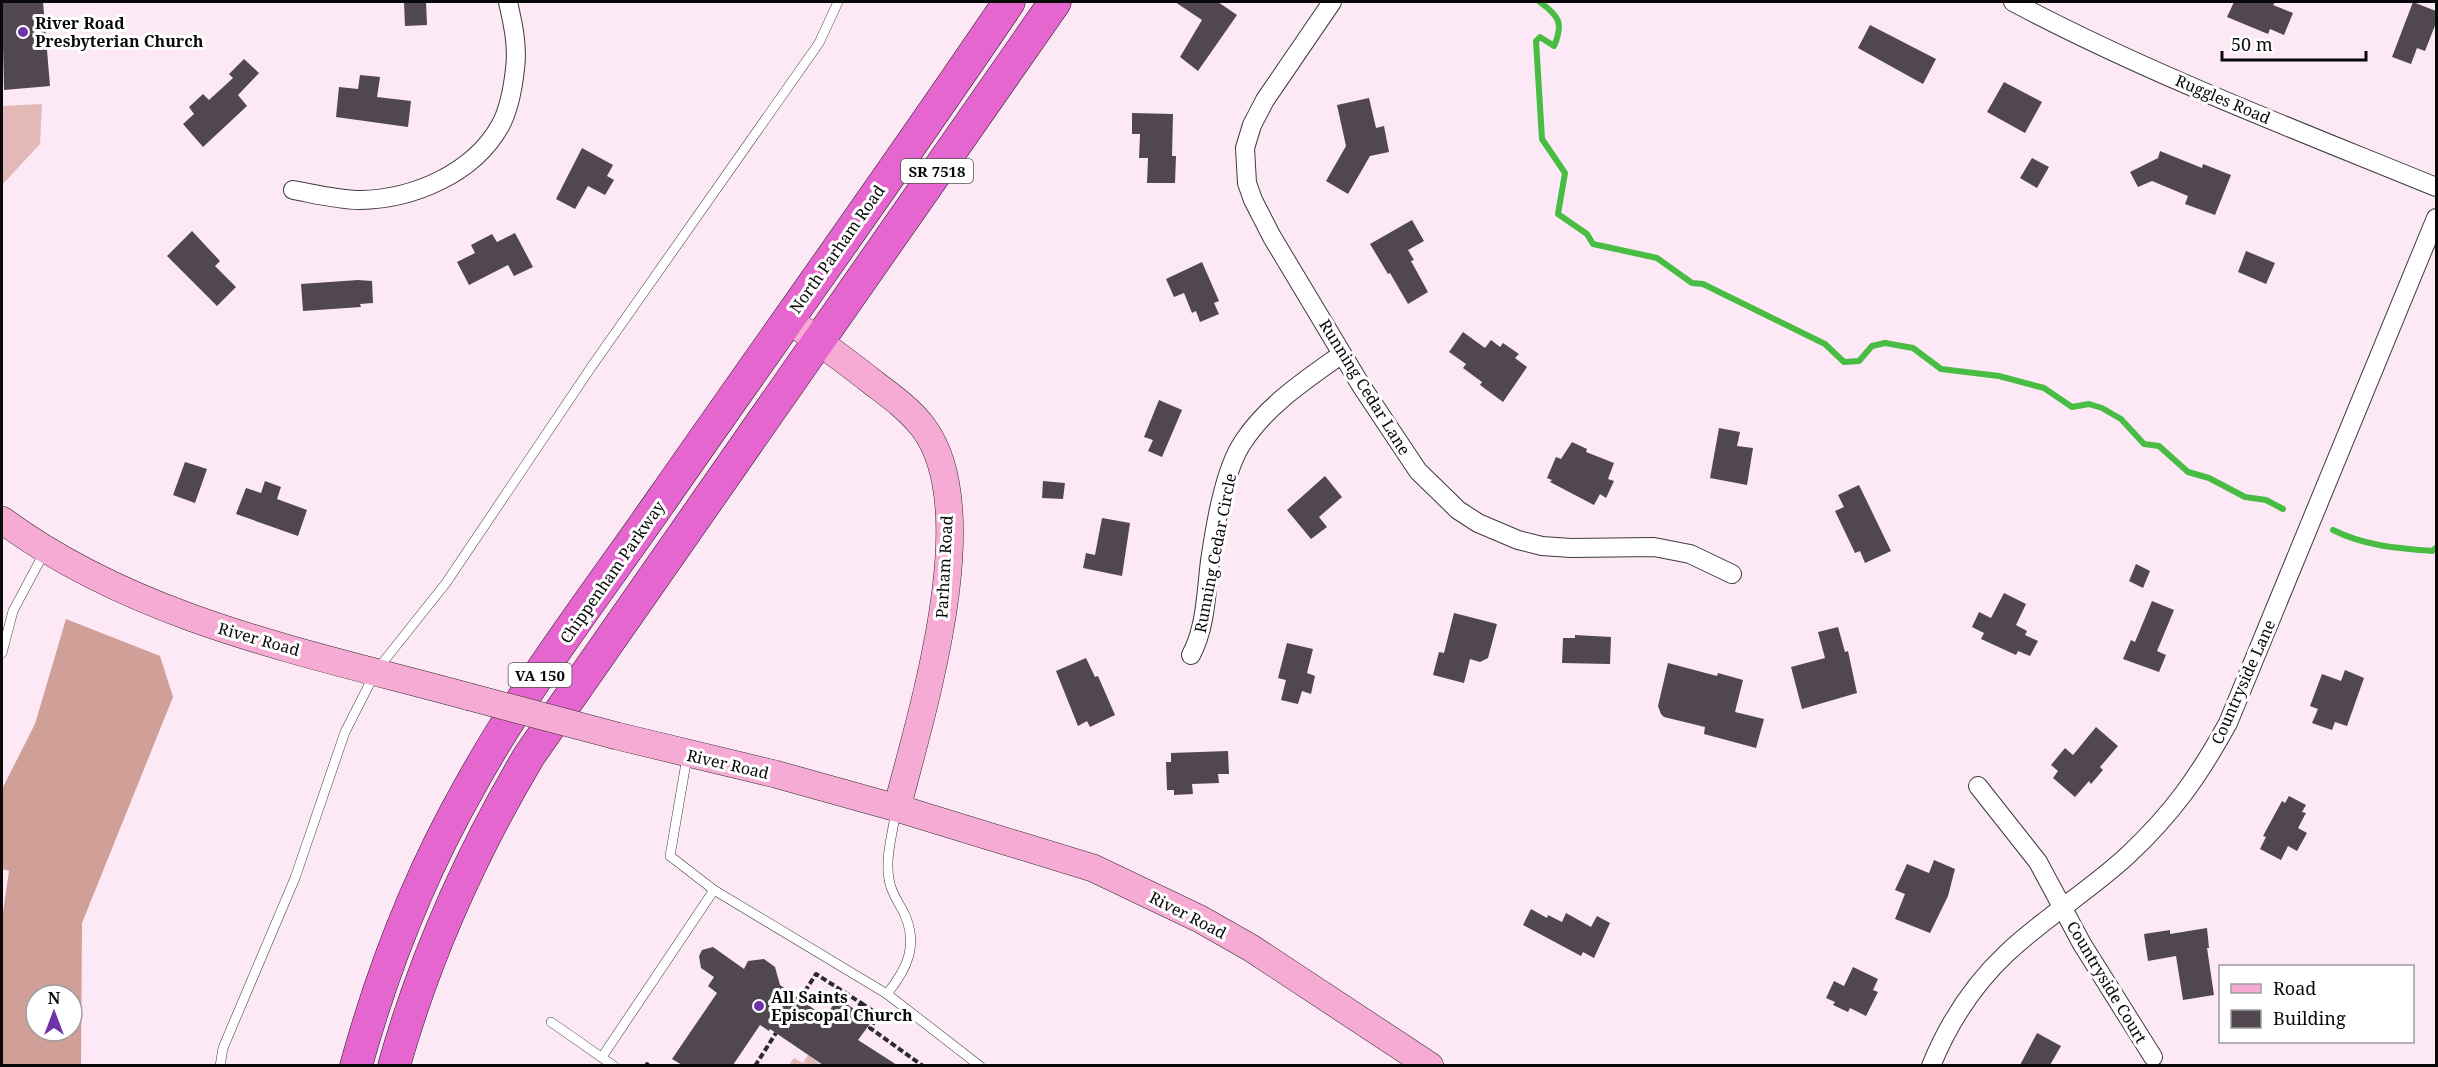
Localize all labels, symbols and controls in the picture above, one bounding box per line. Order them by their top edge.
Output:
place label: River Road Presbyterian Church [35,12,204,52]
scale bar [2222,24,2366,62]
marker: River Road Presbyterian Church [16,25,30,39]
text: 50 m [2231,32,2273,56]
street label: Ruggles Road [2172,69,2274,129]
road number: SR 7518 [901,159,973,183]
street label: North Parham Road [784,180,890,318]
street label: Running Cedar Lane [1314,315,1416,459]
street label: Running Cedar Circle [1189,471,1241,635]
street label: Chippenham Parkway [554,496,670,648]
street label: Parham Road [930,515,958,619]
street label: Countryside Lane [2206,616,2280,748]
street label: River Road [216,617,302,661]
road number: VA 150 [508,663,572,687]
street label: River Road [685,744,771,784]
street label: River Road [1146,886,1230,944]
street label: Countryside Court [2062,917,2152,1048]
legend [2219,965,2414,1043]
text: Road [2273,976,2316,1000]
north arrow [24,983,84,1043]
place label: All Saints Episcopal Church [771,986,913,1026]
text: N [48,987,61,1009]
marker: All Saints Episcopal Church [752,999,766,1013]
text: Building [2273,1006,2346,1030]

